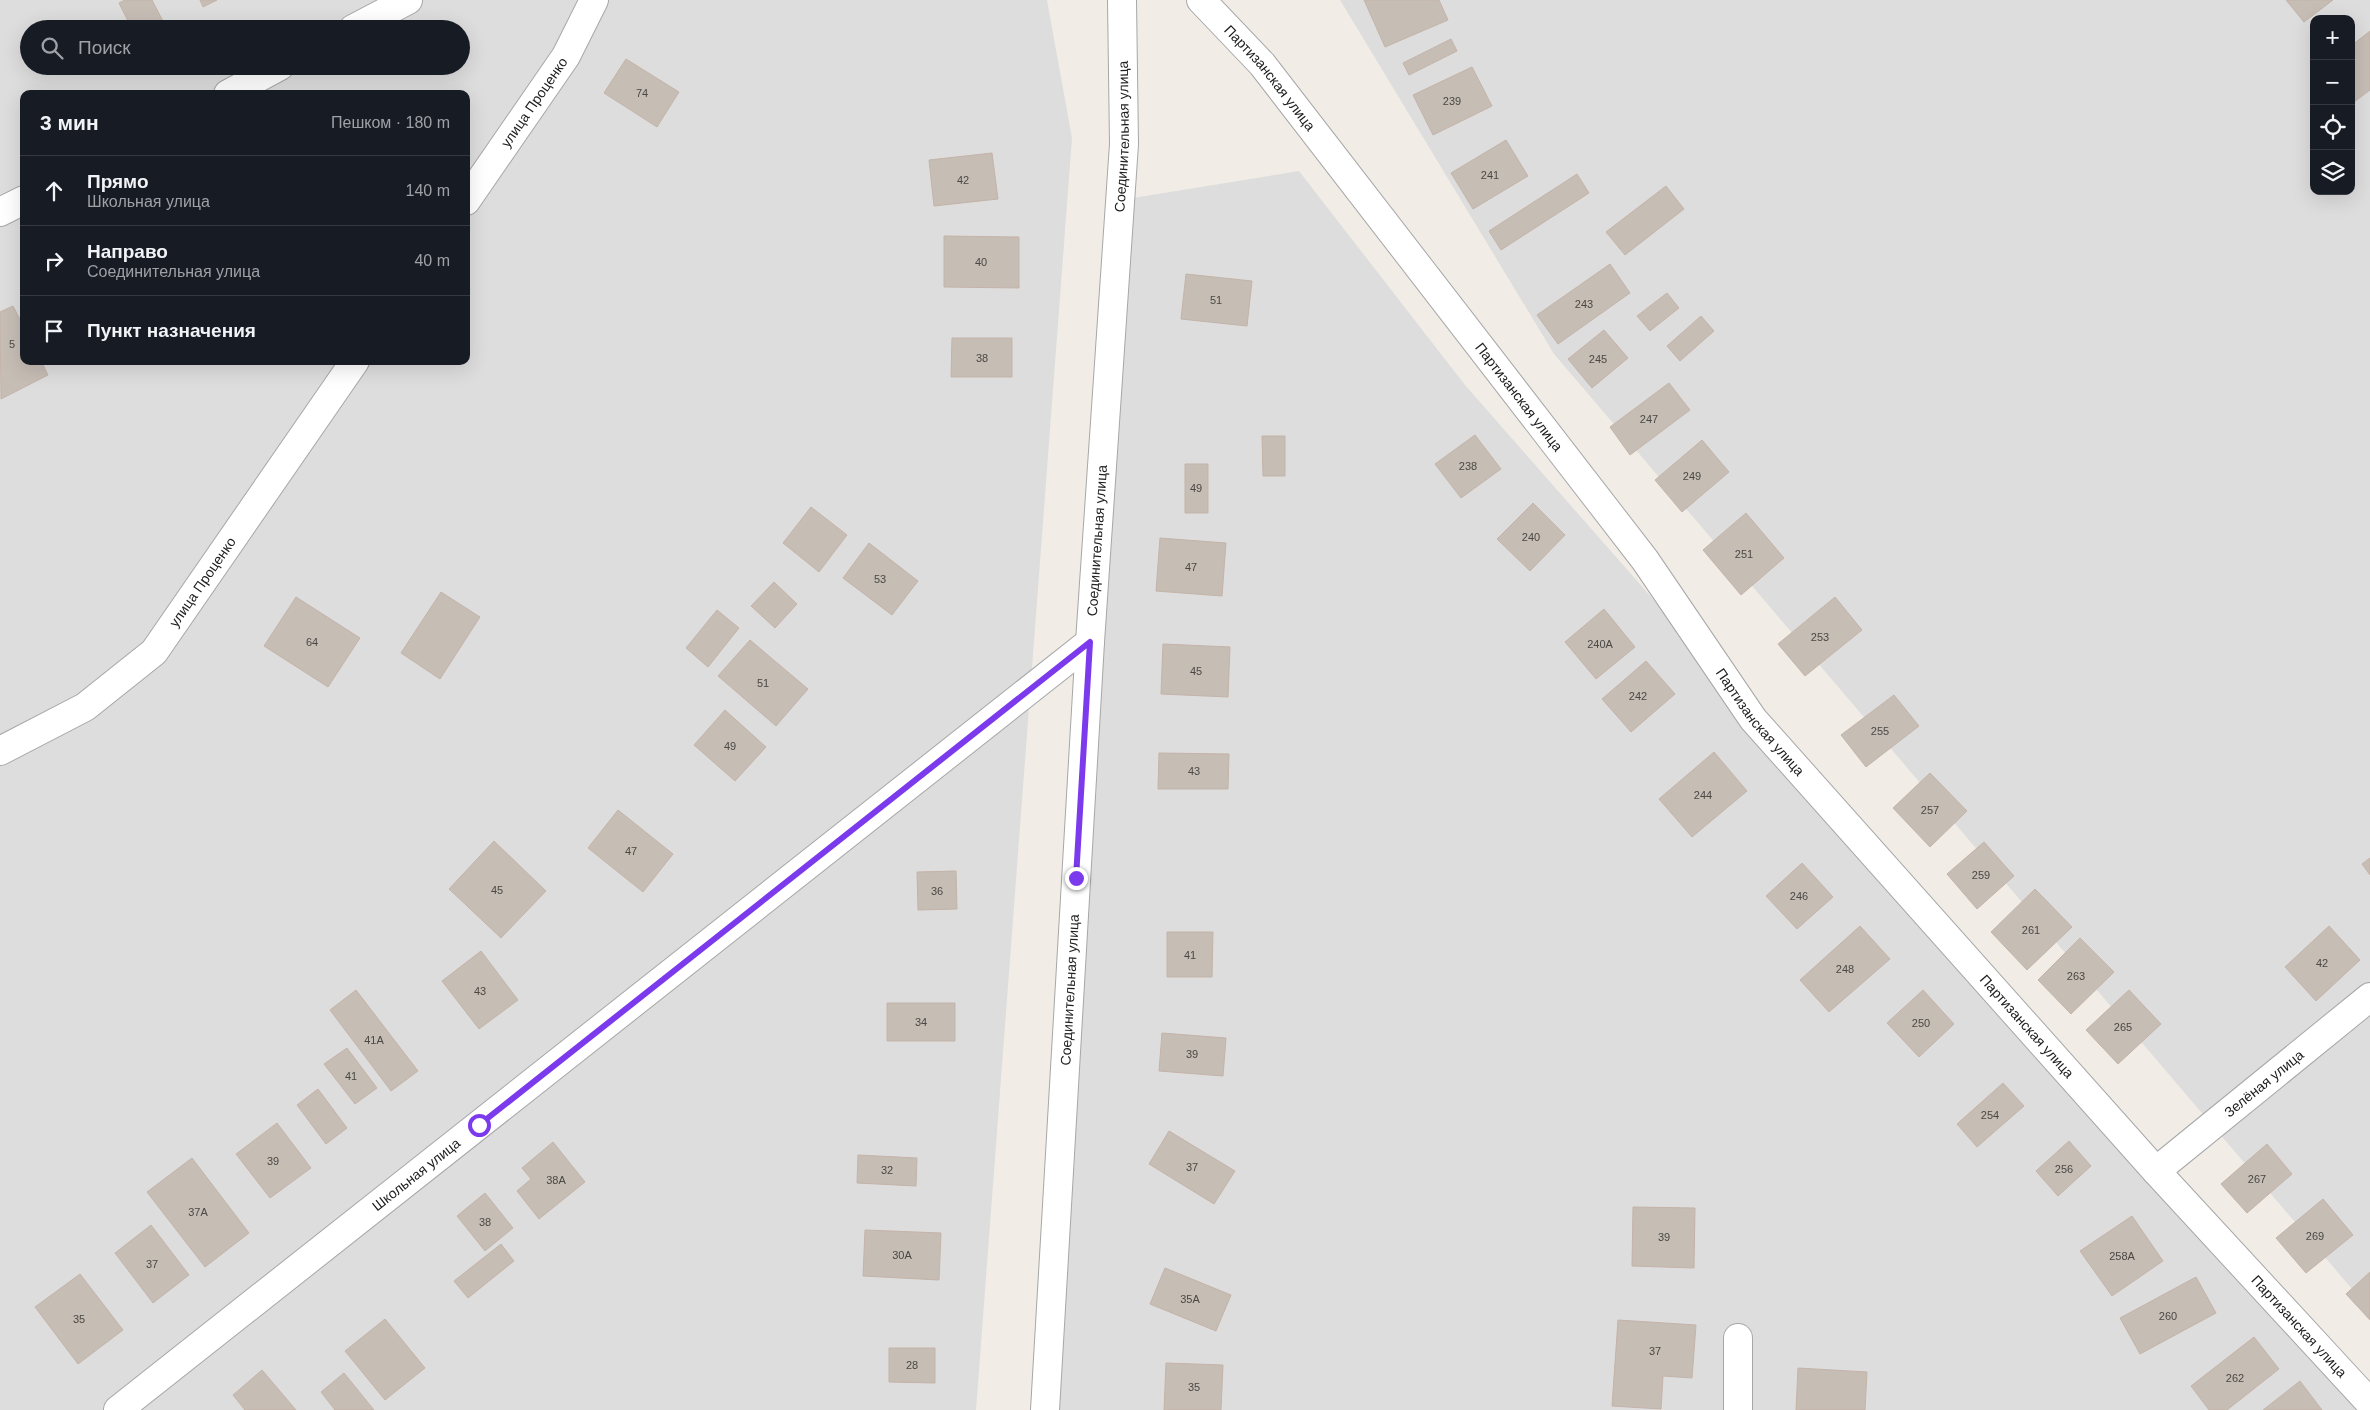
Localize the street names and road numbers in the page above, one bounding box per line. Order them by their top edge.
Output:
street label: Партизанская улица [1221,22,1319,134]
street label: улица Проценко [498,54,571,150]
street label: Соединительная улица [1111,60,1132,213]
street label: Партизанская улица [1472,339,1566,454]
street label: Соединительная улица [1084,464,1110,617]
street label: улица Проценко [166,534,239,630]
street label: Партизанская улица [1713,665,1808,779]
street label: Соединительная улица [1057,913,1082,1066]
street label: Партизанская улица [1977,971,2077,1081]
street label: Зелёная улица [2221,1046,2307,1120]
street label: Школьная улица [369,1135,464,1214]
street label: Партизанская улица [2248,1272,2350,1381]

